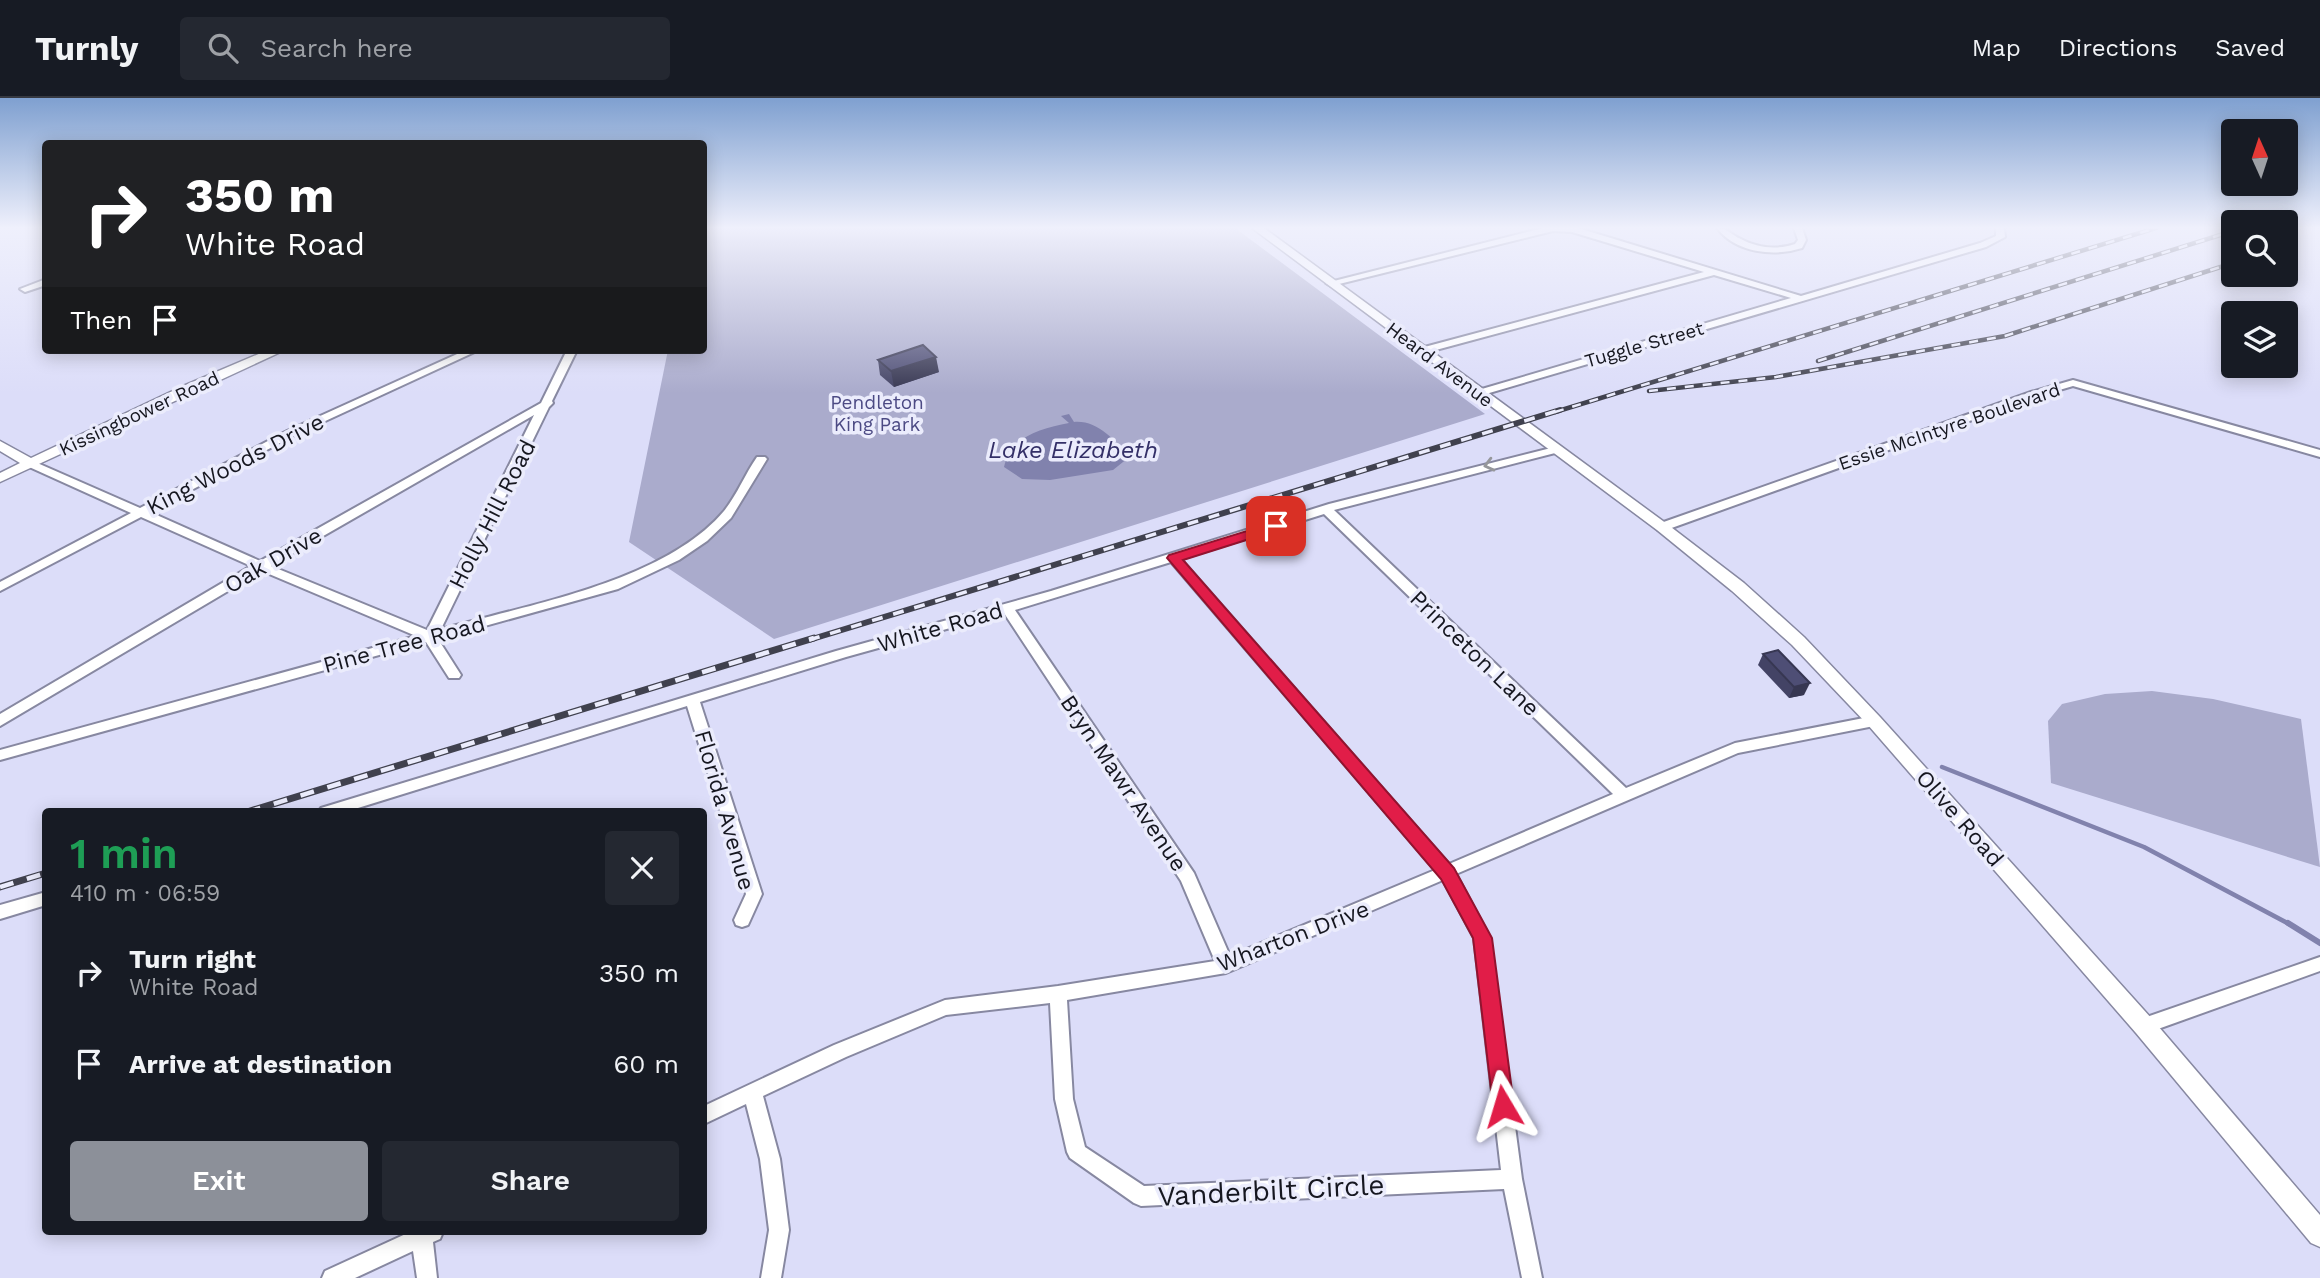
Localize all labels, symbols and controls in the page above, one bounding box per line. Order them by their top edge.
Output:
search box [180,17,670,80]
text: Turnly [35,29,138,68]
icon: search [204,29,242,67]
text: Search here [260,33,413,63]
text: Map [1972,34,2021,62]
text: Directions [2059,34,2177,62]
text: Saved [2215,34,2285,62]
north arrow [2221,119,2298,196]
map controls [2221,119,2298,378]
text: 350 m [185,166,334,224]
icon: right [70,168,161,259]
button: search [2221,210,2298,287]
text: White Road [185,225,365,263]
icon: arrive [146,301,184,339]
button: layers [2221,301,2298,378]
text: Then [70,305,132,335]
street label: Heard Avenue [1382,317,1498,412]
street label: Tuggle Street [1582,317,1706,372]
street label: Kissingbower Road [55,366,223,461]
street label: Essie McIntyre Boulevard [1835,378,2063,475]
park label: Pendleton King Park [830,391,924,436]
street label: King Woods Drive [142,408,328,521]
street label: Holly Hill Road [443,435,542,593]
water label: Lake Elizabeth [988,436,1158,464]
one-way arrow [1483,457,1495,471]
pin [1246,496,1306,556]
icon: arrive [1257,507,1295,545]
street label: Oak Drive [220,522,327,599]
street label: Princeton Lane [1404,585,1545,722]
street label: White Road [874,597,1006,658]
street label: Pine Tree Road [320,610,488,679]
street label: Bryn Mawr Avenue [1055,690,1193,877]
street label: Florida Avenue [689,727,760,893]
street label: Olive Road [1910,764,2009,872]
text: 1 min [70,829,178,878]
button: close [605,831,679,905]
text: 410 m · 06:59 [70,880,220,907]
street label: Wharton Drive [1213,895,1373,978]
text: Turn right [129,944,256,974]
icon: right [70,954,108,992]
text: 350 m [599,958,679,988]
text: White Road [129,974,258,1001]
icon: arrive [70,1045,108,1083]
text: Arrive at destination [129,1049,392,1079]
text: 60 m [613,1049,679,1079]
position arrow [1466,1069,1540,1143]
button: Exit [70,1141,368,1221]
button: Share [382,1141,679,1221]
street label: Vanderbilt Circle [1157,1168,1385,1213]

